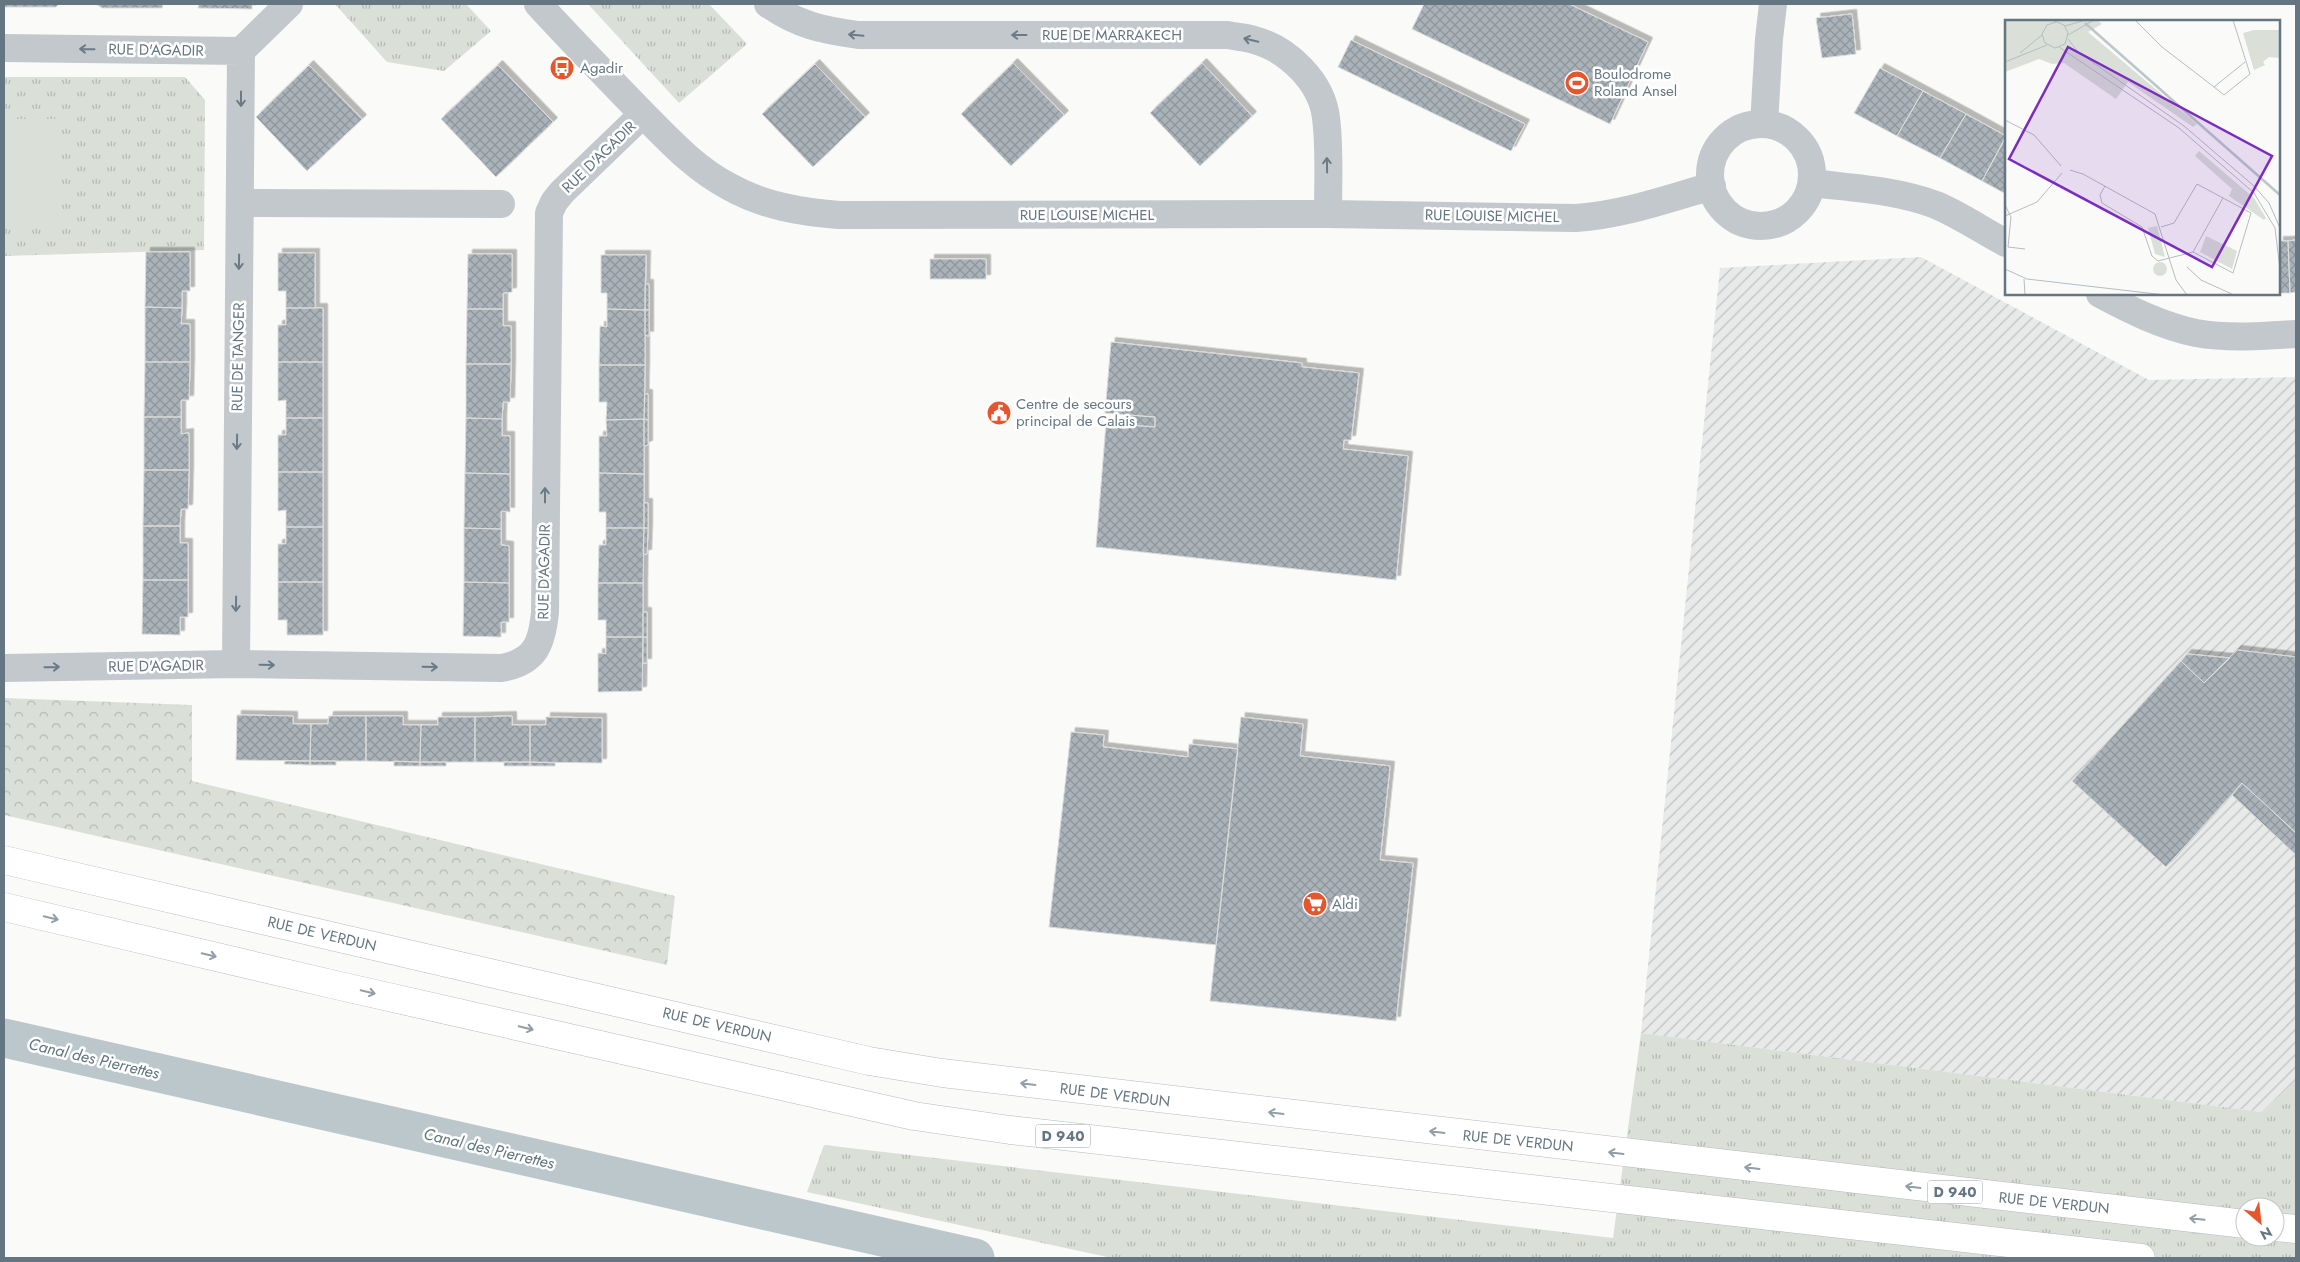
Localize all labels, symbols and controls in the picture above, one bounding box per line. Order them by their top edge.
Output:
inset map [2005,20,2280,295]
street label: RUE DE MARRAKECH [1042,24,1182,46]
one-way arrow [849,30,865,39]
one-way arrow [1011,30,1028,40]
one-way arrow [1243,35,1259,44]
street label: RUE D'AGADIR [108,38,205,62]
one-way arrow [79,44,96,54]
bus stop icon: Agadir [549,55,575,81]
place label: Agadir [580,57,624,79]
place label: Boulodrome Roland Ansel [1594,63,1677,102]
sports icon: Boulodrome Roland Ansel [1564,70,1590,96]
one-way arrow [236,91,246,107]
street label: RUE D'AGADIR [557,115,641,198]
one-way arrow [1322,158,1332,174]
street label: RUE LOUISE MICHEL [1020,204,1155,226]
street label: RUE LOUISE MICHEL [1425,204,1560,228]
one-way arrow [234,254,244,270]
street label: RUE DE TANGER [226,302,250,412]
place label: Centre de secours principal de Calais [1016,393,1135,432]
public building icon: Centre de secours principal de Calais [986,400,1012,426]
one-way arrow [233,434,242,450]
one-way arrow [540,487,550,504]
street label: RUE D'AGADIR [532,523,556,620]
one-way arrow [231,596,241,612]
street label: RUE D'AGADIR [108,654,205,678]
one-way arrow [259,660,275,670]
one-way arrow [422,662,438,672]
one-way arrow [44,663,60,672]
supermarket icon: Aldi [1302,891,1328,917]
place label: Aldi [1332,893,1358,915]
street label: RUE DE VERDUN [265,911,379,957]
one-way arrow [43,914,59,923]
one-way arrow [201,951,217,960]
one-way arrow [359,988,375,997]
street label: RUE DE VERDUN [660,1002,774,1048]
one-way arrow [518,1024,534,1034]
water label: Canal des Pierrettes [26,1032,162,1085]
street label: RUE DE VERDUN [1058,1077,1172,1113]
one-way arrow [1020,1079,1036,1089]
one-way arrow [1268,1108,1284,1118]
water label: Canal des Pierrettes [421,1122,557,1175]
road number: D 940 [1036,1124,1090,1148]
street label: RUE DE VERDUN [1462,1124,1574,1158]
one-way arrow [1430,1127,1446,1137]
one-way arrow [1608,1147,1624,1157]
one-way arrow [1744,1163,1760,1173]
road number: D 940 [1928,1180,1982,1204]
one-way arrow [1906,1182,1922,1192]
street label: RUE DE VERDUN [1998,1186,2110,1220]
north arrow [2235,1197,2285,1247]
one-way arrow [2189,1214,2205,1224]
text: N [2256,1222,2276,1245]

